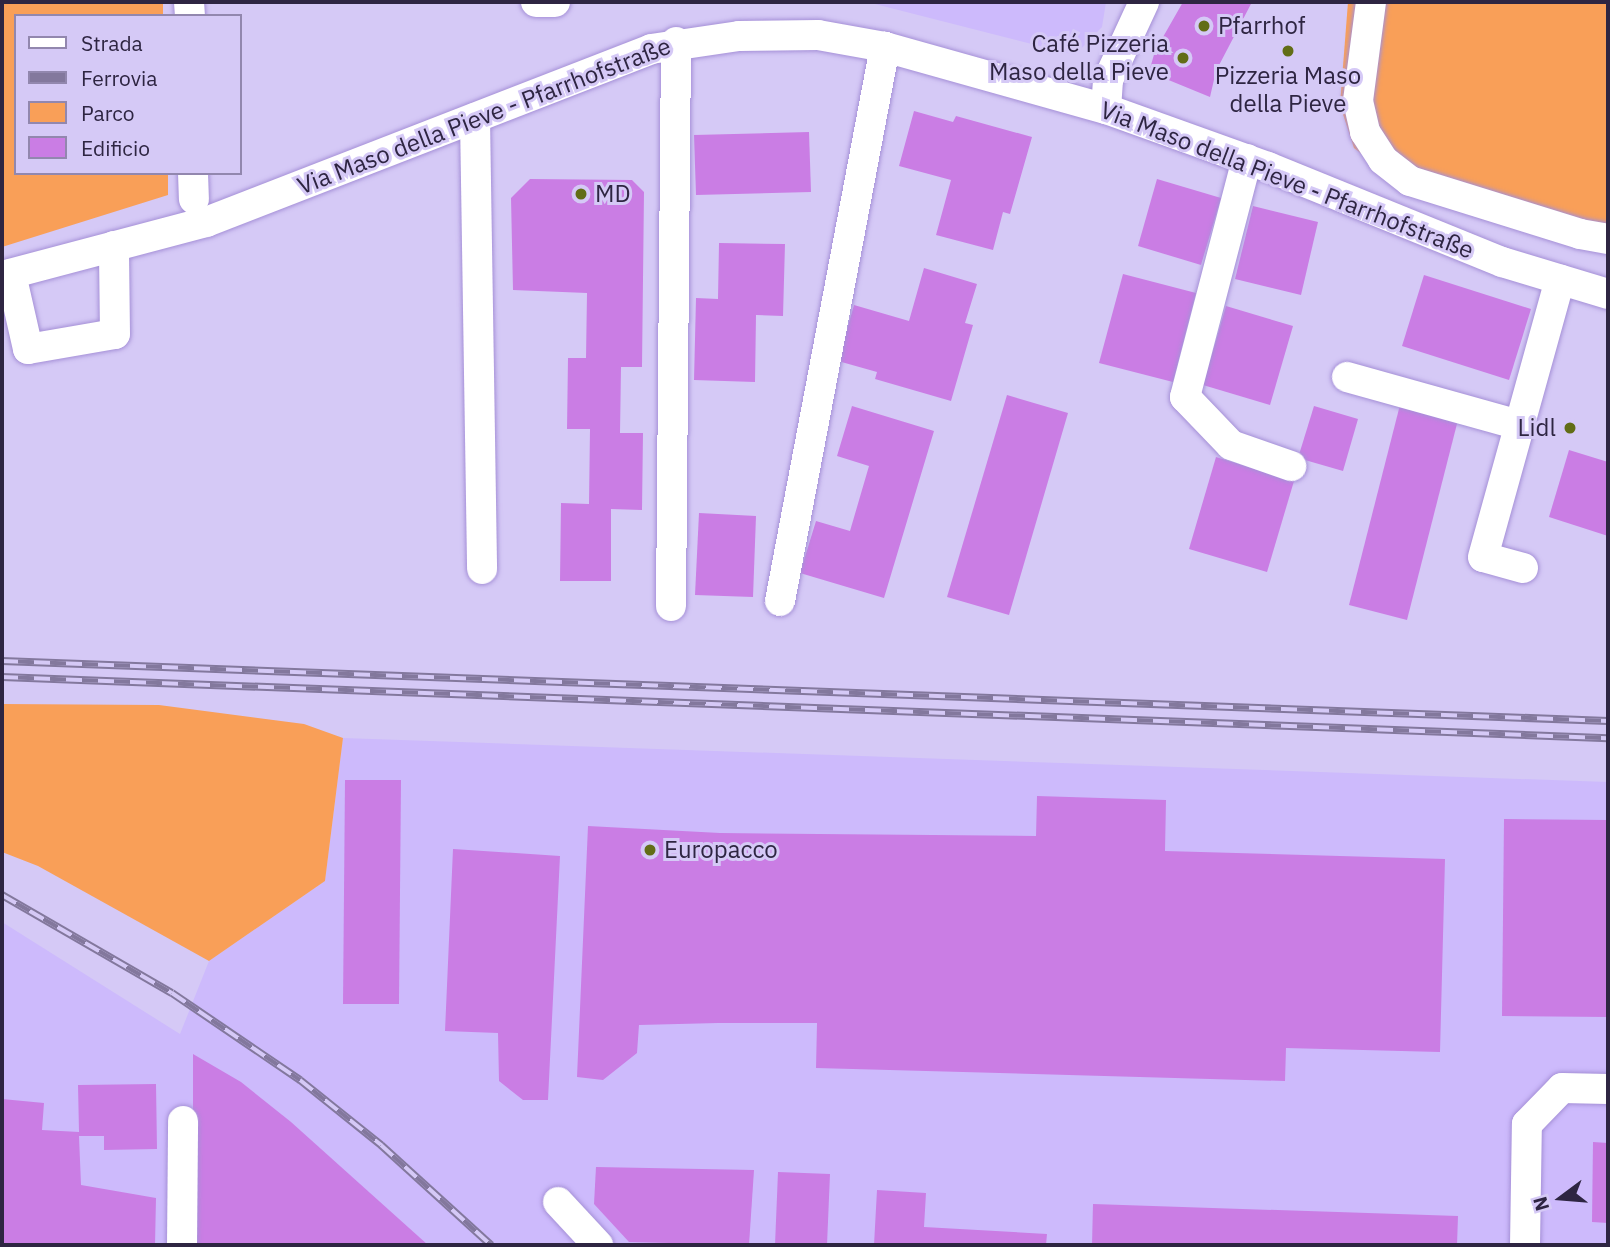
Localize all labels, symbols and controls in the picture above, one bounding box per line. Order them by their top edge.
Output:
place label: Pfarrhof [1218,12,1305,40]
legend [14,14,242,175]
marker: Pfarrhof [1196,18,1212,34]
text: Strada [81,29,143,57]
place label: Café Pizzeria Maso della Pieve [989,30,1169,86]
street label: Via Maso della Pieve - Pfarrhofstraße [293,31,675,201]
marker: Pizzeria Maso della Pieve [1280,43,1296,59]
marker: Café Pizzeria Maso della Pieve [1175,50,1191,66]
place label: Pizzeria Maso della Pieve [1215,62,1361,118]
text: Ferrovia [81,64,157,92]
street label: Via Maso della Pieve - Pfarrhofstraße [1096,95,1478,265]
text: Parco [81,99,135,127]
text: Edificio [81,134,150,162]
place label: MD [595,180,631,208]
marker: MD [573,186,589,202]
place label: Lidl [1518,414,1556,442]
marker: Lidl [1562,420,1578,436]
place label: Europacco [664,836,778,864]
marker: Europacco [642,842,658,858]
north arrow [1526,1163,1596,1233]
text: N [1527,1194,1554,1214]

